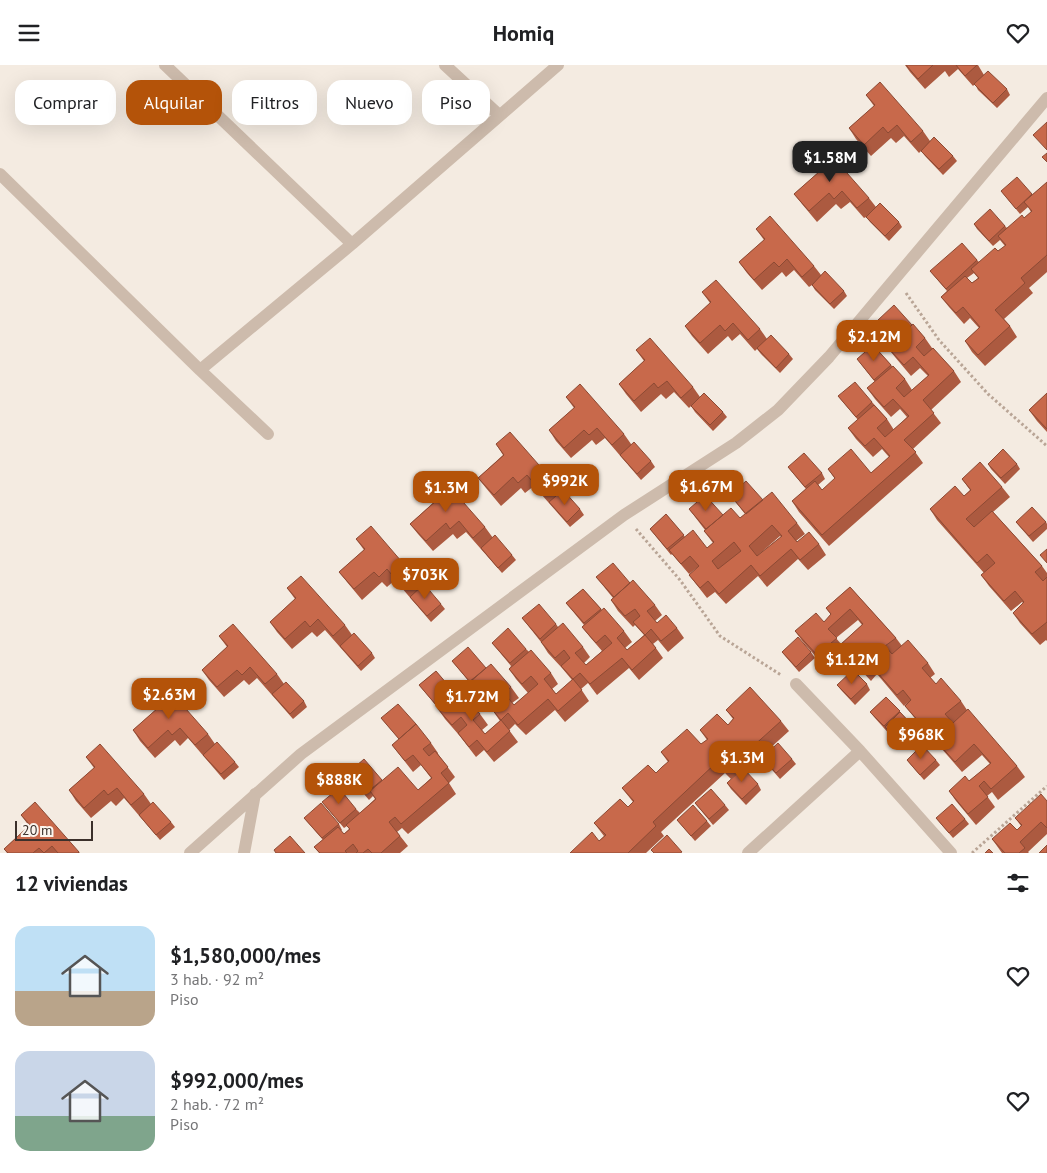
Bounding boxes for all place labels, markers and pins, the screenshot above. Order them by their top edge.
pin: $1.58M [789,141,871,183]
pin: $2.12M [833,319,915,362]
pin: $992K [530,463,600,506]
pin: $1.67M [665,469,747,512]
pin: $1.3M [411,471,481,513]
pin: $703K [390,557,460,600]
pin: $1.12M [811,643,893,685]
pin: $2.63M [128,677,210,720]
pin: $1.72M [431,679,513,722]
pin: $968K [886,717,956,760]
pin: $1.3M [707,741,777,783]
pin: $888K [304,763,374,805]

